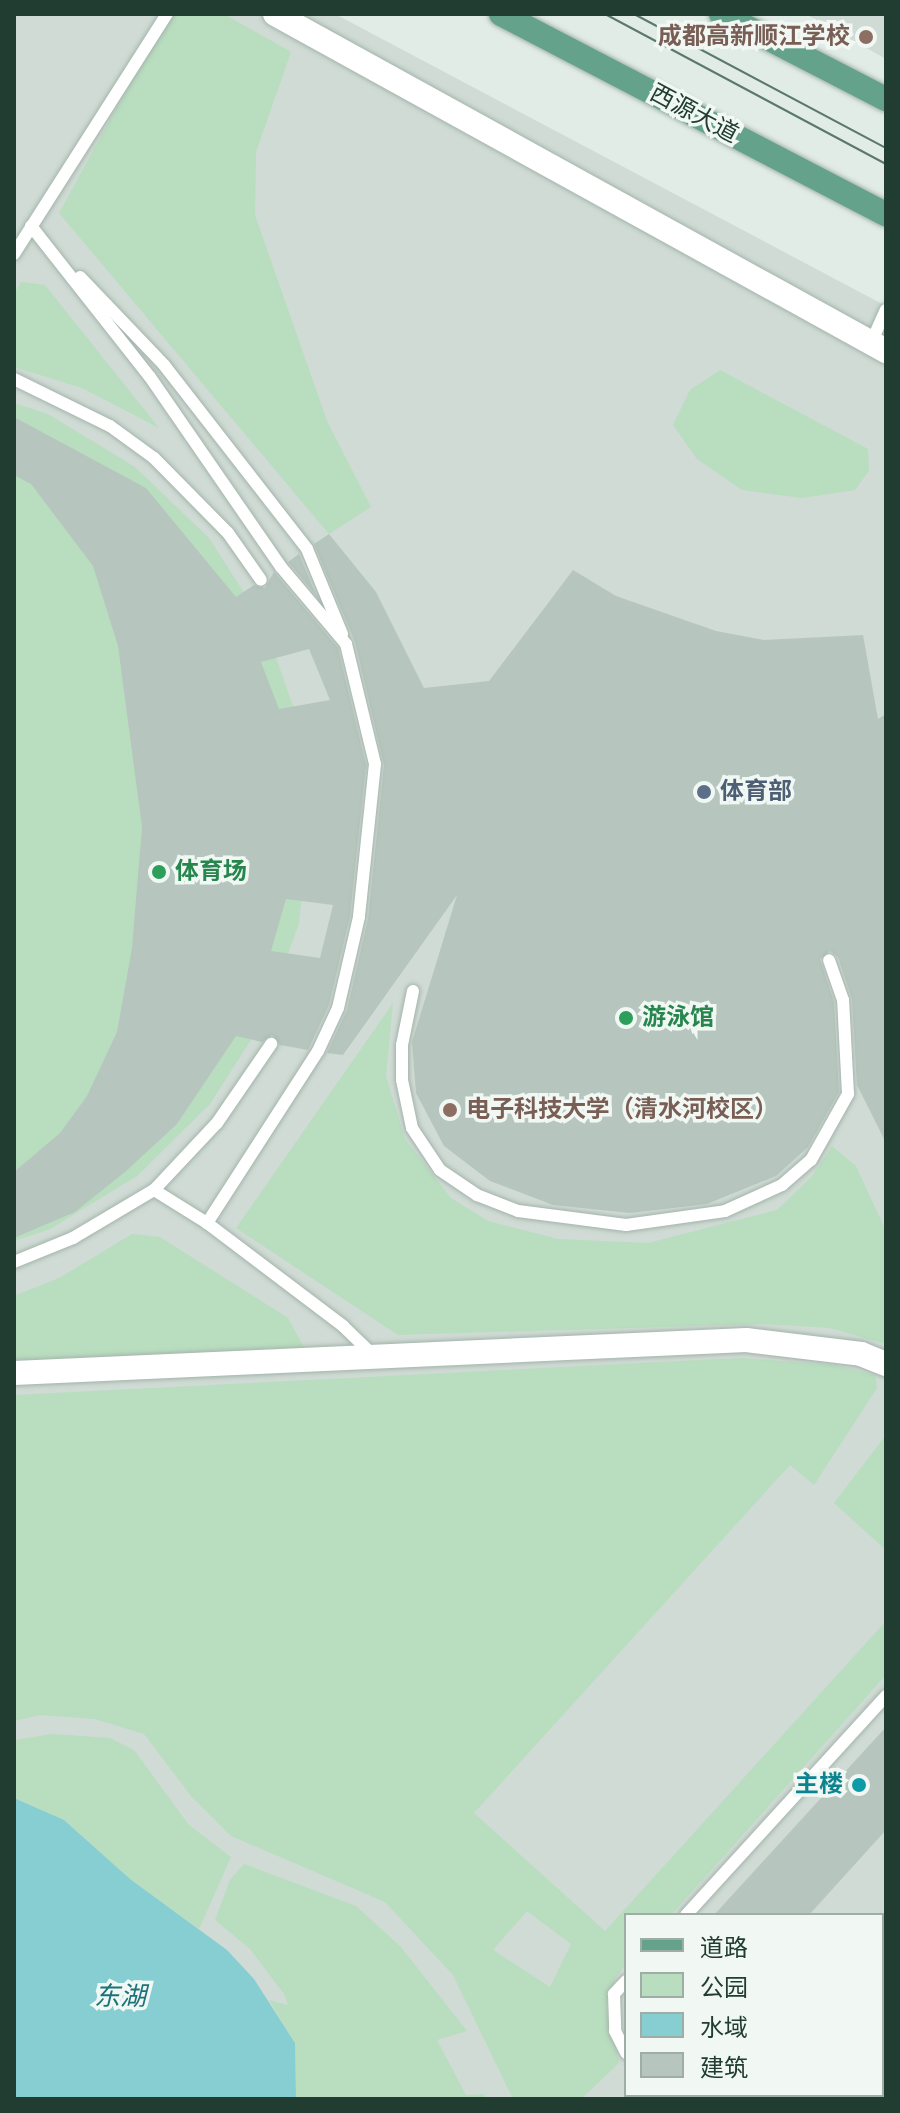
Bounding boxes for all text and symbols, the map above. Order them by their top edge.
place label: 成都高新顺江学校 [658,23,850,51]
marker: 成都高新顺江学校 [857,28,875,46]
street label: 西源大道 [645,79,743,149]
place label: 体育部 [720,778,792,806]
marker: 体育部 [695,783,713,801]
place label: 体育场 [175,858,247,886]
marker: 体育场 [150,863,168,881]
place label: 游泳馆 [642,1004,714,1032]
marker: 游泳馆 [617,1009,635,1027]
place label: 电子科技大学（清水河校区） [466,1096,778,1124]
marker: 电子科技大学（清水河校区） [441,1101,459,1119]
place label: 主楼 [795,1771,843,1799]
marker: 主楼 [850,1776,868,1794]
legend [624,1913,884,2097]
text: 道路 [700,1934,748,1962]
text: 公园 [700,1974,748,2002]
water label: 东湖 [94,1981,146,2013]
text: 水域 [700,2014,748,2042]
text: 建筑 [700,2054,748,2082]

